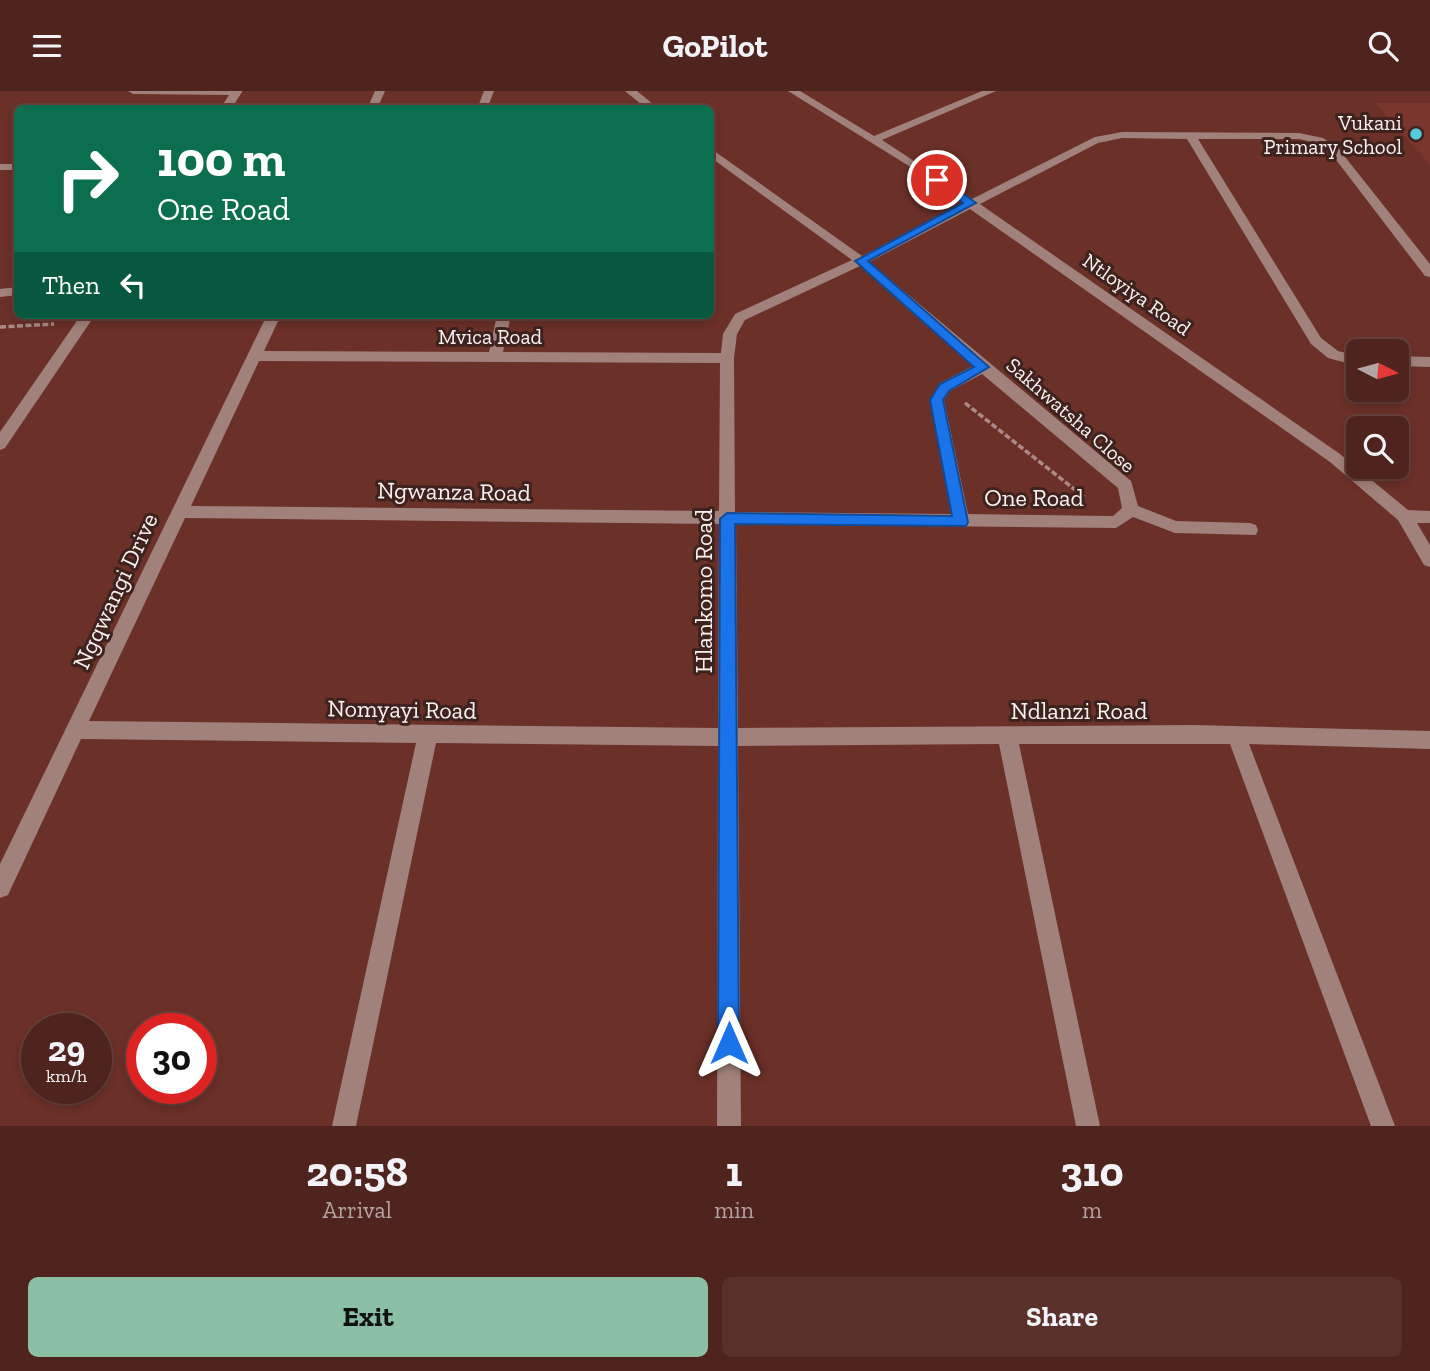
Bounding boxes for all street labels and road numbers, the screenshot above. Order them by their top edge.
street label: Ntloyiya Road [1078,248,1196,341]
street label: Mvica Road [438,324,543,349]
street label: Sakhwatsha Close [1001,352,1141,478]
street label: Ngwanza Road [377,475,531,507]
street label: One Road [984,483,1084,512]
street label: Ngqwangi Drive [66,508,164,674]
street label: Hlankomo Road [689,509,718,673]
street label: Nomyayi Road [327,693,477,725]
street label: Ndlanzi Road [1010,696,1148,725]

